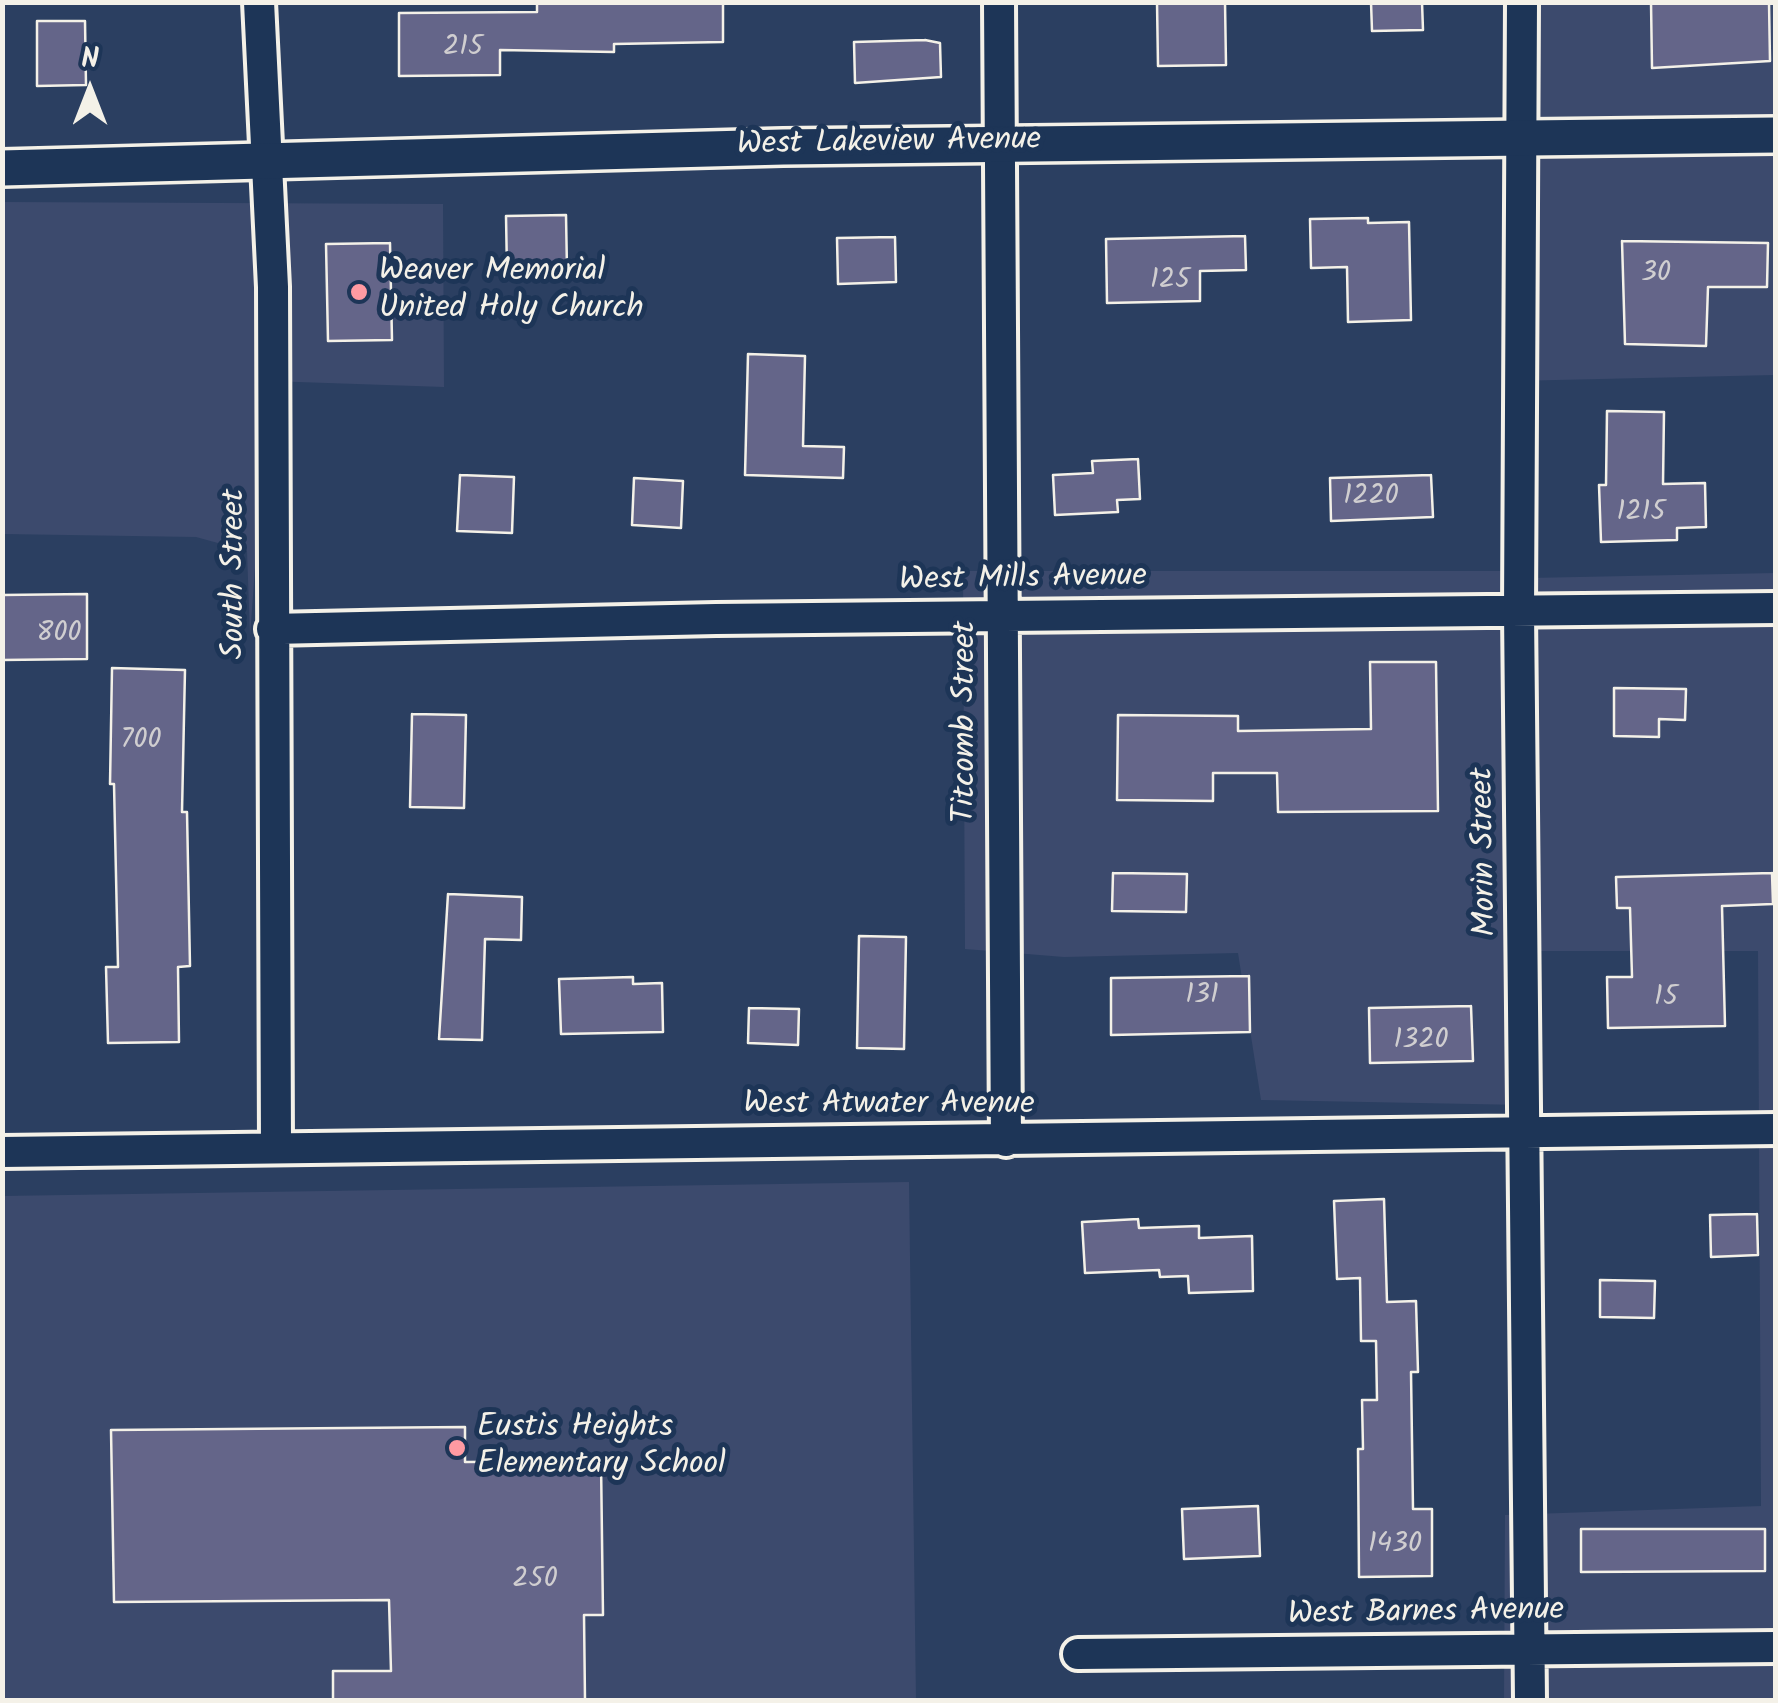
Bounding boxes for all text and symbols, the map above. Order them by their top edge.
house number: 215 [443,32,483,66]
text: N [81,37,99,82]
north arrow [40,40,140,140]
street label: West Lakeview Avenue [737,123,1041,167]
place label: Weaver Memorial United Holy Church [379,255,644,330]
house number: 30 [1641,258,1671,292]
house number: 125 [1150,265,1190,299]
marker: Weaver Memorial United Holy Church [348,281,370,303]
house number: 1220 [1343,481,1399,515]
street label: South Street [218,489,256,659]
house number: 1215 [1617,497,1665,531]
street label: West Mills Avenue [899,560,1147,602]
house number: 800 [37,618,81,652]
street label: Titcomb Street [949,621,987,823]
house number: 700 [121,725,161,759]
street label: Morin Street [1466,767,1508,937]
house number: 131 [1185,980,1219,1014]
house number: 15 [1654,982,1678,1016]
house number: 1320 [1393,1025,1449,1059]
street label: West Atwater Avenue [743,1088,1035,1126]
place label: Eustis Heights Elementary School [477,1411,726,1486]
marker: Eustis Heights Elementary School [446,1437,468,1459]
house number: 1430 [1368,1529,1422,1563]
house number: 250 [512,1564,558,1598]
street label: West Barnes Avenue [1287,1593,1565,1637]

